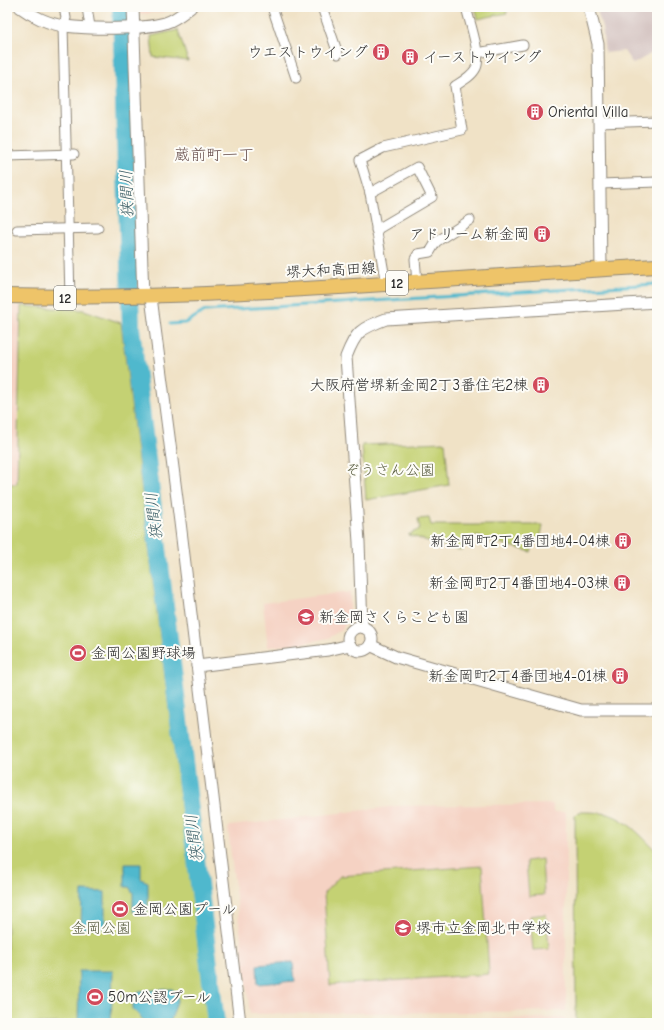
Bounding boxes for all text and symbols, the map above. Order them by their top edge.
building icon: ウエストウイング [371,42,391,62]
place label: ウエストウイング [247,43,368,61]
building icon: イーストウイング [400,47,420,67]
place label: イーストウイング [423,48,542,66]
building icon: Oriental Villa [525,102,545,122]
place label: Oriental Villa [548,103,628,121]
district label: 蔵前町一丁 [174,146,254,164]
water label: 狭間川 [117,170,137,218]
building icon: アドリーム新金岡 [532,224,552,244]
place label: アドリーム新金岡 [410,225,529,243]
street label: 堺大和高田線 [286,259,376,281]
road number: 12 [386,271,408,295]
road number: 12 [54,286,76,310]
building icon: 大阪府営堺新金岡2丁3番住宅2棟 [531,375,551,395]
place label: 大阪府営堺新金岡2丁3番住宅2棟 [310,376,528,394]
park label: ぞうさん公園 [345,461,435,479]
water label: 狭間川 [142,491,166,541]
building icon: 新金岡町2丁4番団地4-04棟 [613,531,633,551]
place label: 新金岡町2丁4番団地4-04棟 [430,532,610,550]
building icon: 新金岡町2丁4番団地4-03棟 [612,573,632,593]
place label: 新金岡町2丁4番団地4-03棟 [429,574,609,592]
school or university icon: 新金岡さくらこども園 [296,607,316,627]
place label: 新金岡さくらこども園 [319,608,469,626]
sports icon: 金岡公園野球場 [68,643,88,663]
place label: 金岡公園野球場 [91,644,196,662]
building icon: 新金岡町2丁4番団地4-01棟 [610,666,630,686]
place label: 新金岡町2丁4番団地4-01棟 [429,667,607,685]
water label: 狭間川 [182,813,206,863]
sports icon: 金岡公園プール [110,899,130,919]
place label: 金岡公園プール [133,900,236,918]
school or university icon: 堺市立金岡北中学校 [393,918,413,938]
park label: 金岡公園 [71,919,131,937]
place label: 堺市立金岡北中学校 [416,919,551,937]
sports icon: 50m公認プール [85,987,105,1007]
place label: 50m公認プール [108,988,211,1006]

